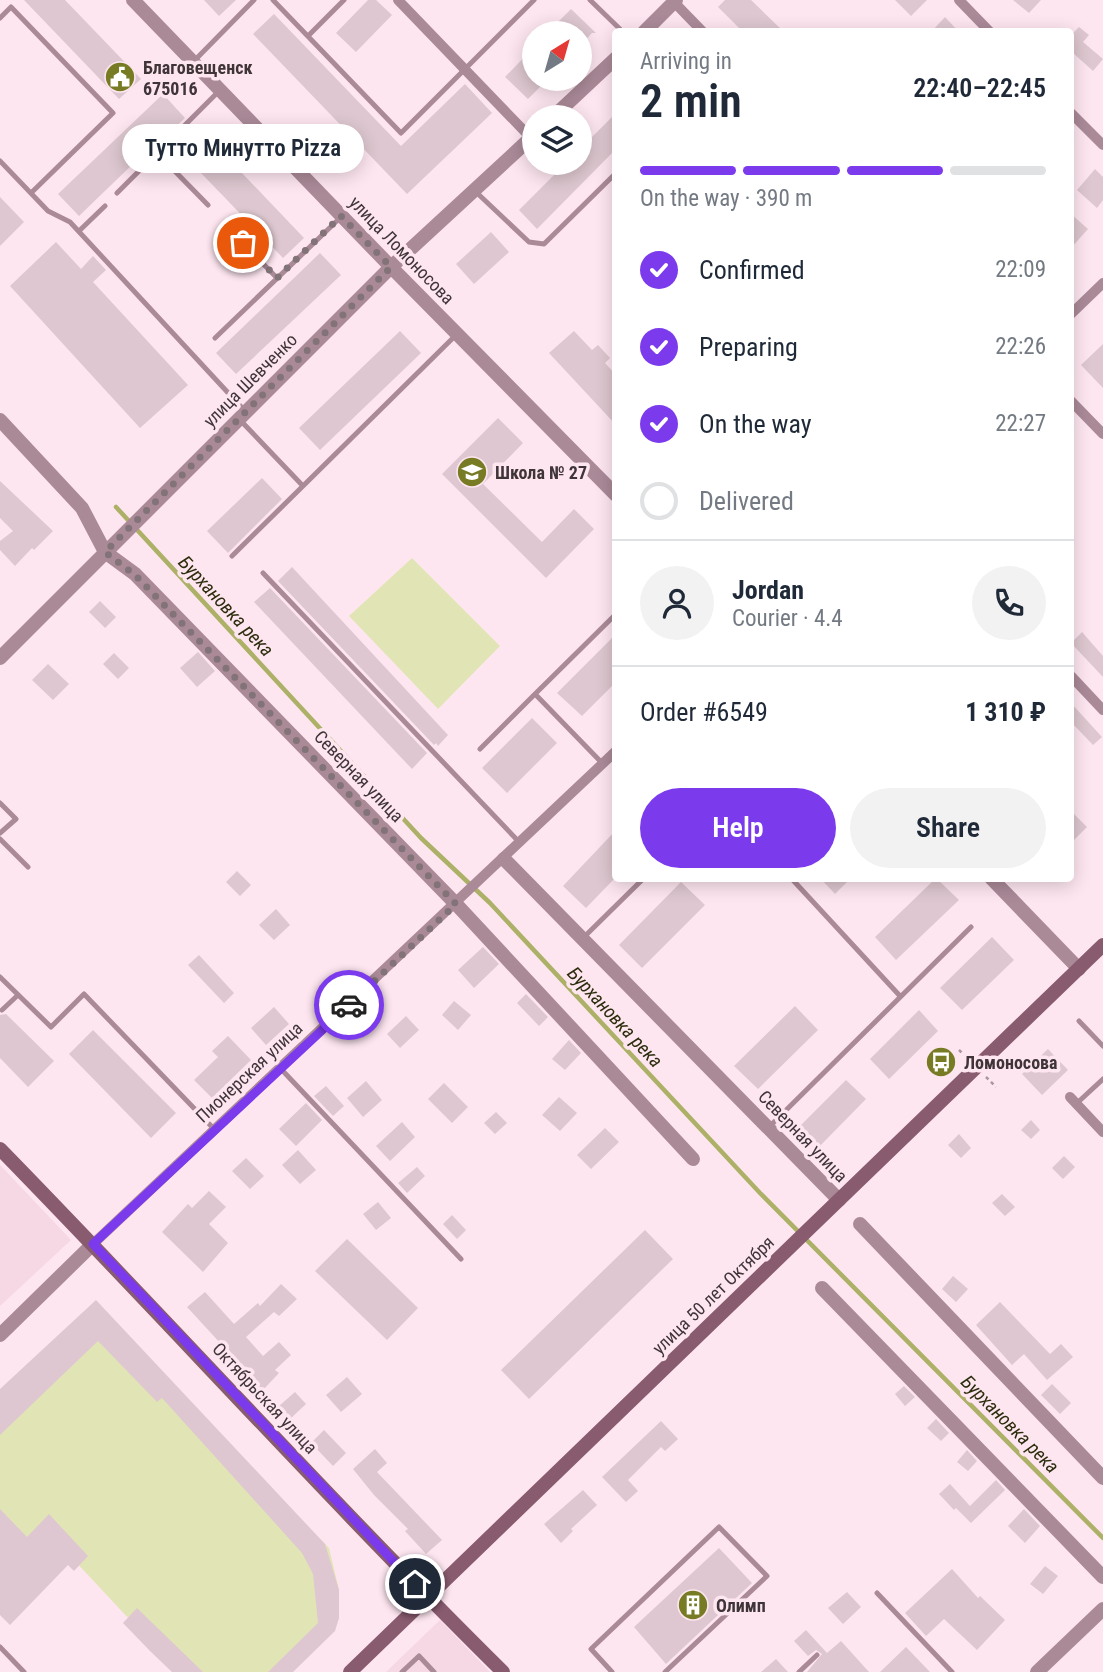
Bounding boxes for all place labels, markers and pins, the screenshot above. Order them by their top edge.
place label: Благовещенск 675016 [143,57,252,99]
public building icon: Благовещенск 675016 [103,60,137,94]
callout: Тутто Минутто Pizza [122,124,364,173]
pin [213,213,273,273]
school or university icon: Школа № 27 [455,455,489,489]
place label: Школа № 27 [495,462,587,483]
bus stop icon: Ломоносова [924,1045,958,1079]
place label: Ломоносова [964,1052,1058,1073]
pin [385,1554,445,1614]
building icon: Олимп [676,1588,710,1622]
place label: Олимп [716,1595,766,1616]

